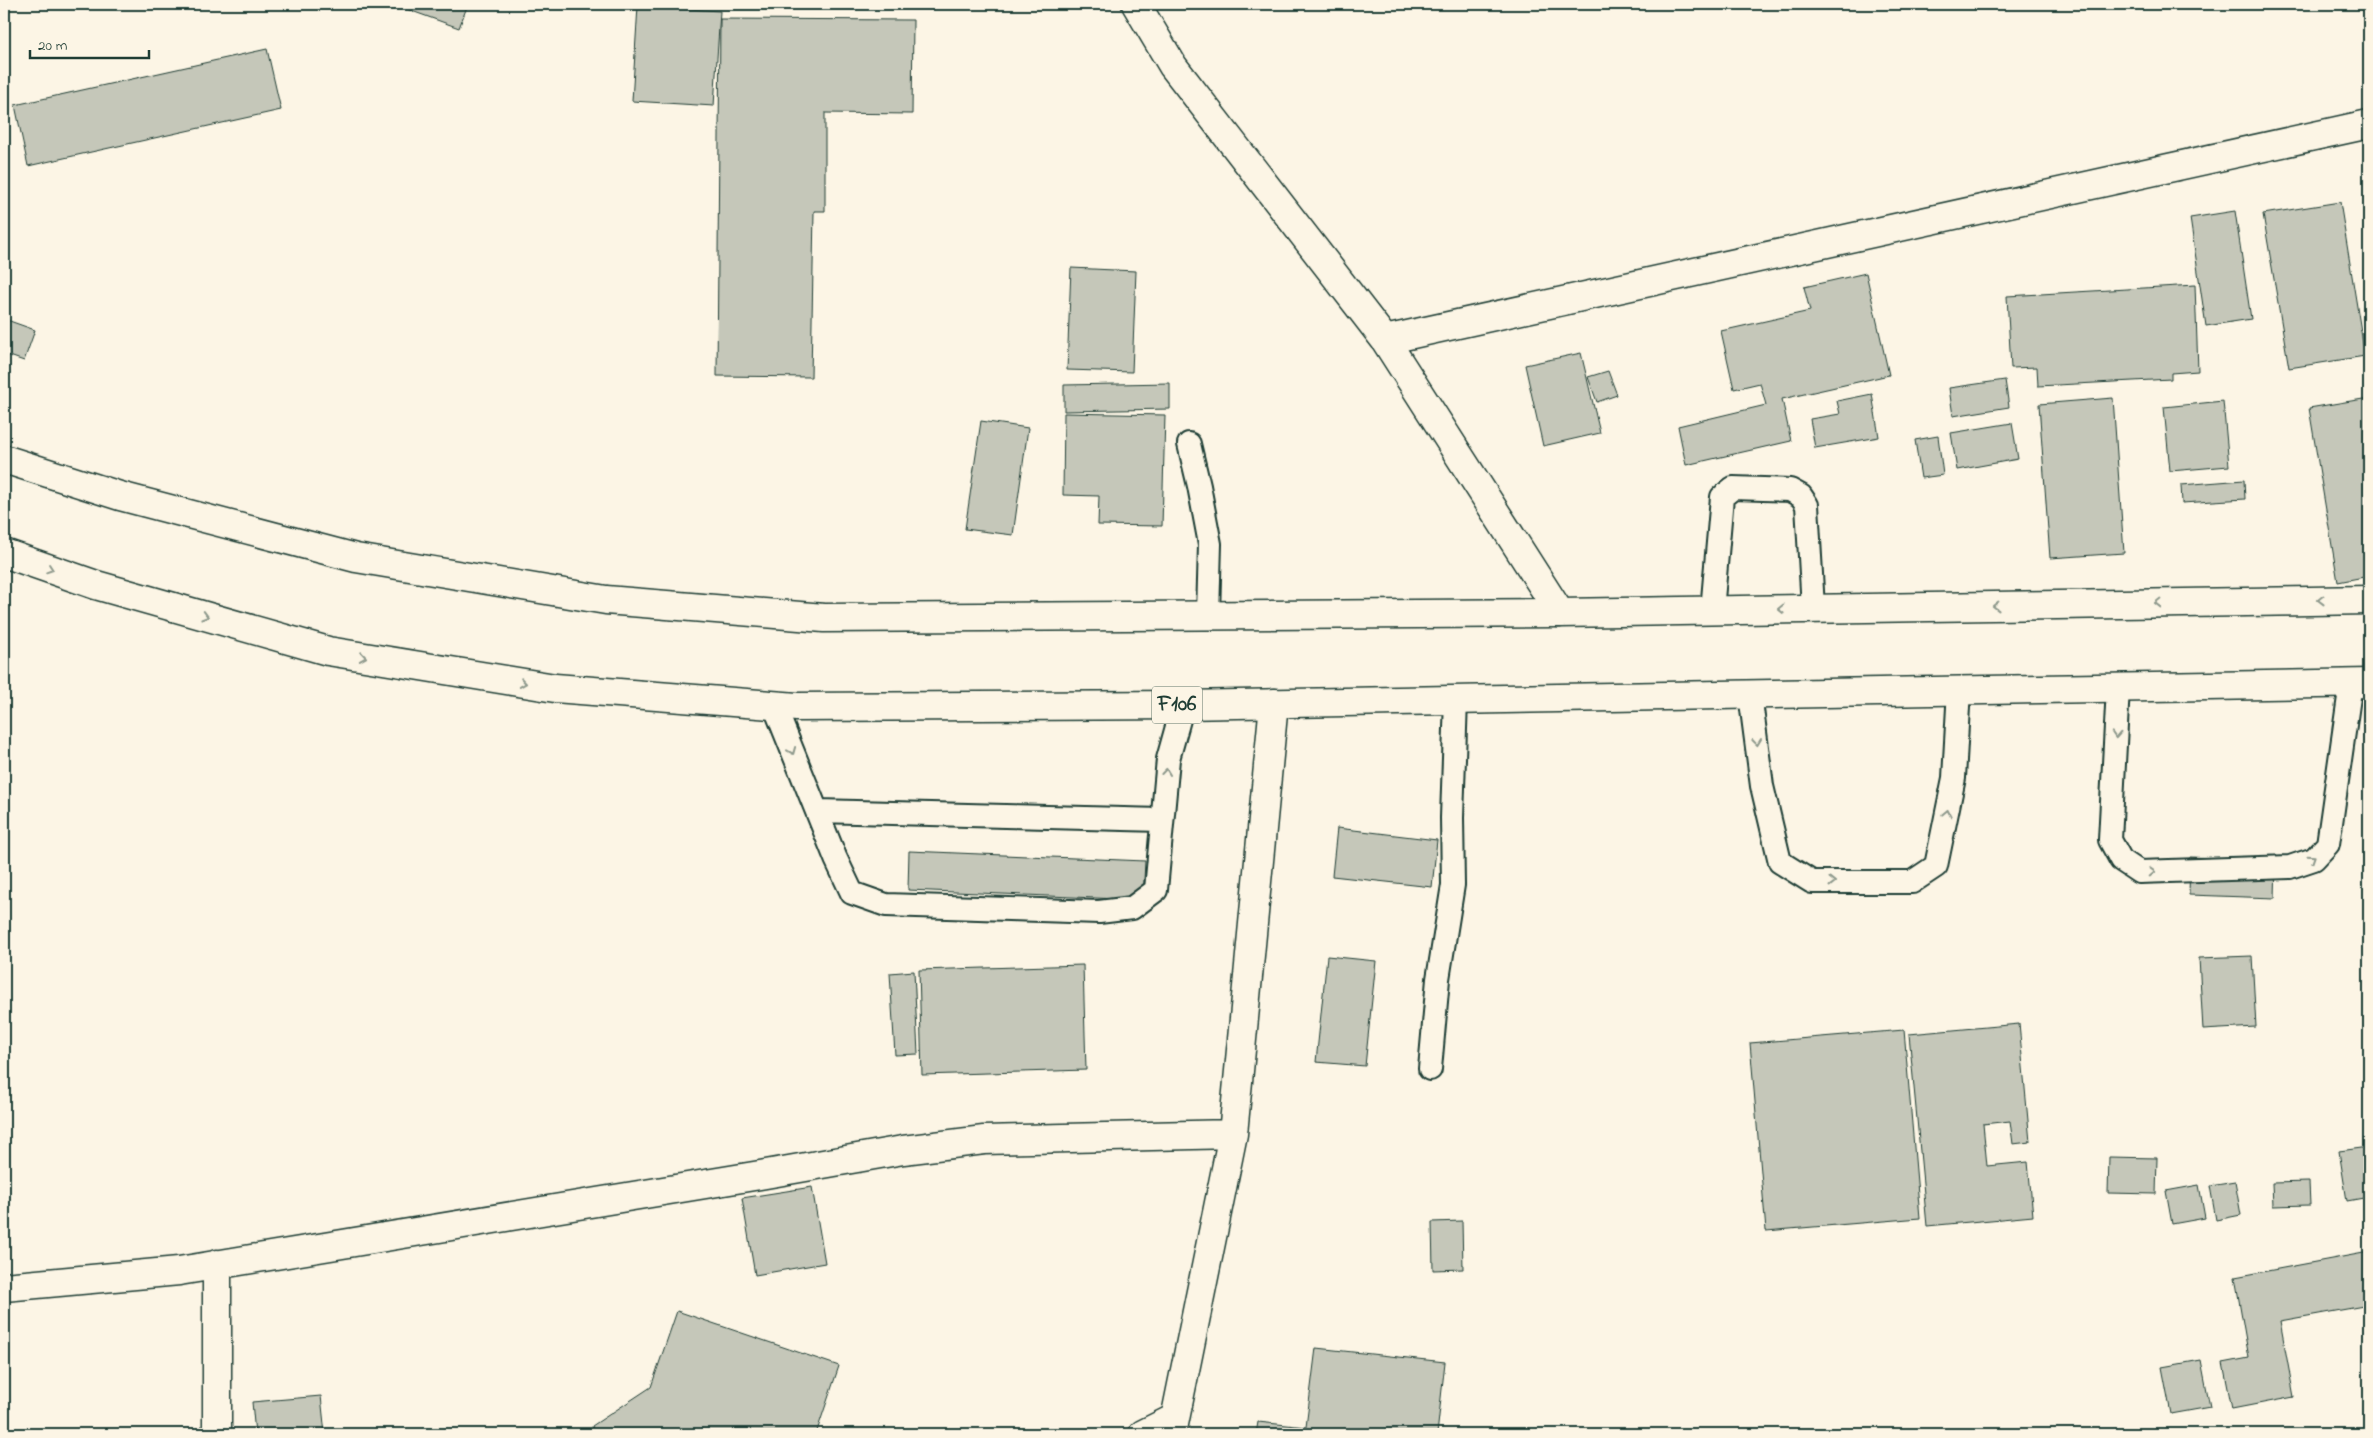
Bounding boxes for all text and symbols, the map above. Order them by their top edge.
scale bar [30,28,149,60]
text: 20 m [38,35,68,57]
one-way arrow [45,563,54,573]
one-way arrow [2316,595,2324,606]
one-way arrow [2154,598,2162,608]
one-way arrow [1991,600,1999,611]
one-way arrow [1776,604,1784,614]
one-way arrow [201,611,209,621]
one-way arrow [358,651,367,661]
one-way arrow [519,677,527,688]
road number: F106 [1152,686,1202,724]
one-way arrow [2110,732,2121,740]
one-way arrow [1751,738,1762,746]
one-way arrow [786,746,796,754]
one-way arrow [1160,768,1171,776]
one-way arrow [1941,808,1951,817]
one-way arrow [2307,854,2316,864]
one-way arrow [2149,867,2157,877]
one-way arrow [1828,877,1836,887]

